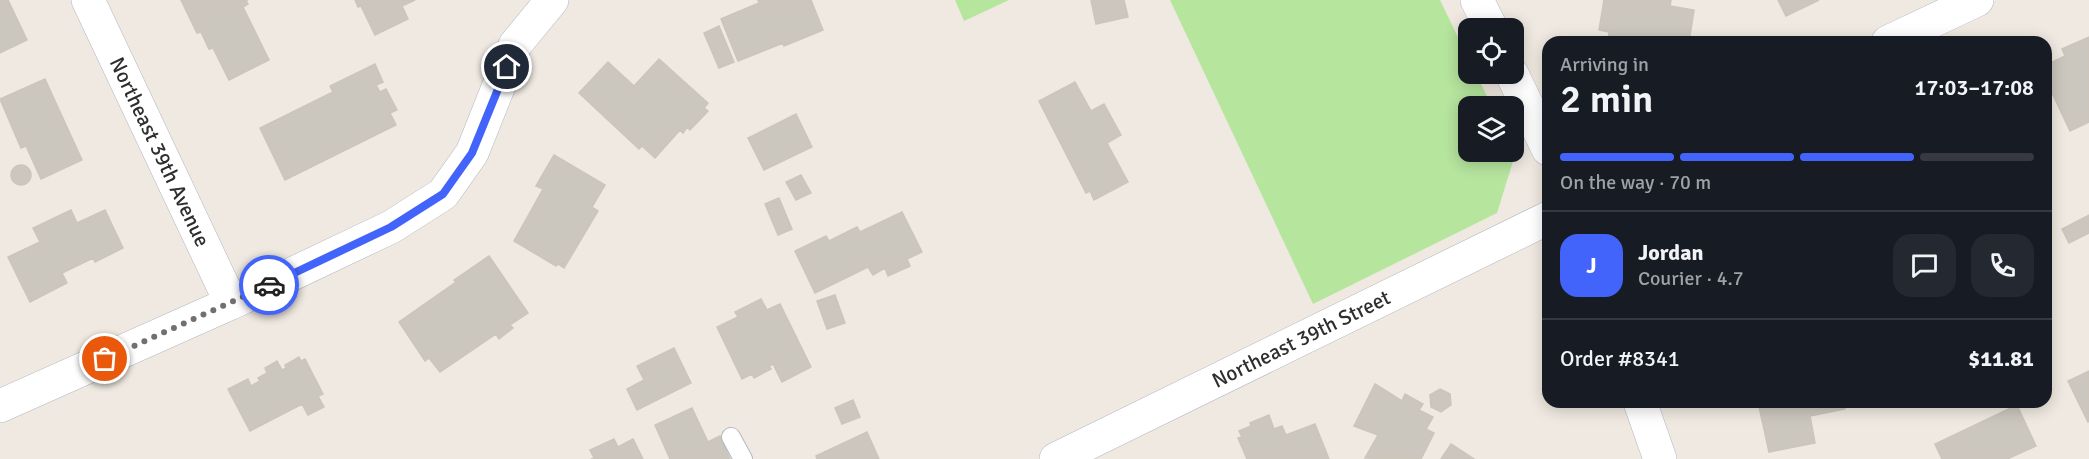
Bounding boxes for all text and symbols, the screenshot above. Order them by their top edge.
map controls [1458,18,1524,162]
button: locate [1458,18,1524,84]
pin [481,41,532,92]
icon: home [490,50,523,83]
text: Arriving in [1560,52,1649,77]
street label: Northeast 39th Avenue [104,53,215,251]
text: 17:03–17:08 [1915,74,2034,101]
text: 2 min [1560,75,1653,123]
button: layers [1458,96,1524,162]
text: On the way · 70 m [1560,170,1711,195]
button: chat [1893,234,1956,297]
button: phone [1971,234,2034,297]
text: Jordan [1638,239,1704,266]
text: J [1586,252,1597,279]
courier [239,255,299,315]
text: Courier · 4.7 [1638,266,1744,291]
icon: car [253,269,286,302]
street label: Northeast 39th Street [1208,284,1395,394]
pin [79,333,130,384]
icon: bag [88,342,121,375]
text: Order #8341 [1560,345,1680,372]
text: $11.81 [1968,345,2034,372]

